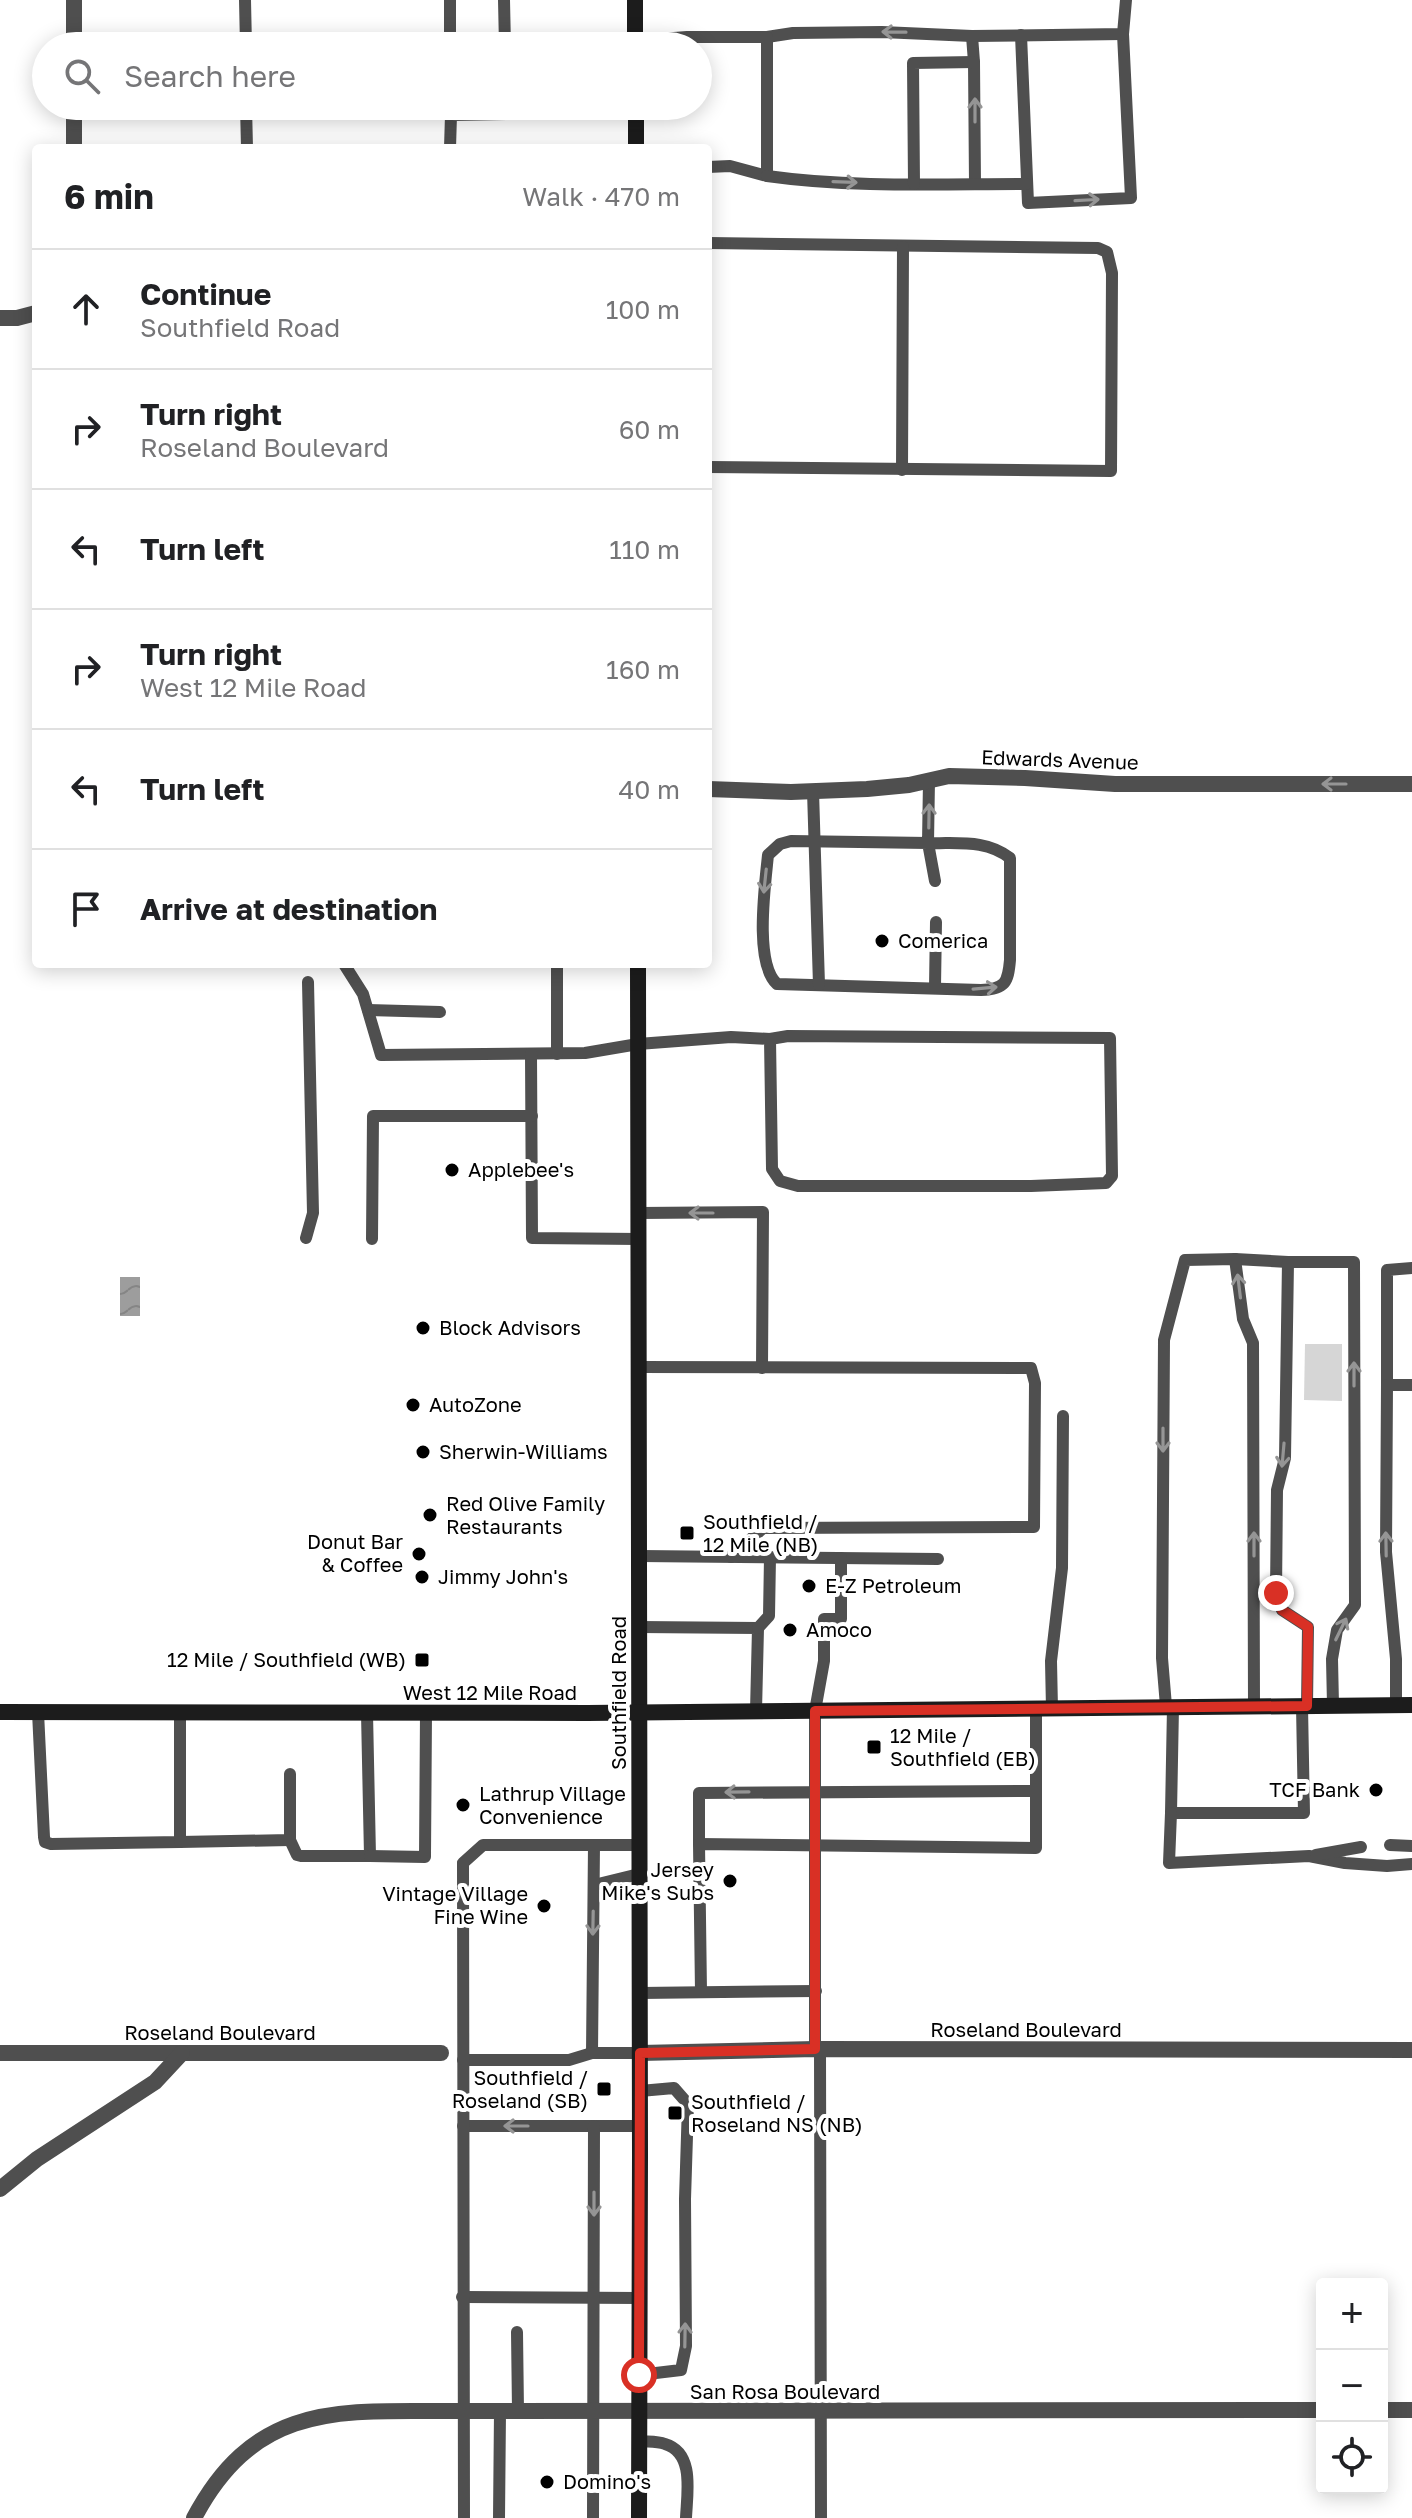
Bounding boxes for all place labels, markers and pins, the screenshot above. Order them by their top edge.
place label: Comerica [898,928,988,952]
marker: Comerica [873,932,891,950]
place label: Applebee's [468,1157,574,1181]
marker: Applebee's [443,1161,461,1179]
place label: Block Advisors [439,1315,581,1339]
marker: Block Advisors [414,1319,432,1337]
place label: AutoZone [429,1392,522,1416]
marker: AutoZone [404,1396,422,1414]
place label: Sherwin-Williams [439,1439,608,1463]
marker: Sherwin-Williams [414,1443,432,1461]
place label: Red Olive Family Restaurants [446,1491,605,1538]
marker: Red Olive Family Restaurants [421,1506,439,1524]
place label: Southfield / 12 Mile (NB) [703,1509,818,1556]
marker: Southfield / 12 Mile (NB) [678,1524,696,1542]
place label: Donut Bar & Coffee [307,1529,403,1576]
marker: Donut Bar & Coffee [410,1545,428,1563]
place label: Jimmy John's [438,1564,568,1588]
marker: Jimmy John's [413,1568,431,1586]
place label: E-Z Petroleum [825,1573,962,1597]
marker: E-Z Petroleum [800,1577,818,1595]
place label: Amoco [806,1617,872,1641]
marker: Amoco [781,1621,799,1639]
place label: 12 Mile / Southfield (WB) [167,1647,406,1671]
marker: 12 Mile / Southfield (WB) [413,1651,431,1669]
place label: 12 Mile / Southfield (EB) [890,1723,1036,1770]
marker: 12 Mile / Southfield (EB) [865,1738,883,1756]
place label: TCF Bank [1269,1777,1360,1801]
place label: Lathrup Village Convenience [479,1781,626,1828]
marker: TCF Bank [1367,1781,1385,1799]
marker: Lathrup Village Convenience [454,1796,472,1814]
place label: Jersey Mike's Subs [601,1857,714,1904]
marker: Jersey Mike's Subs [721,1872,739,1890]
place label: Vintage Village Fine Wine [382,1881,528,1928]
marker: Vintage Village Fine Wine [535,1897,553,1915]
place label: Southfield / Roseland (SB) [452,2065,588,2112]
marker: Southfield / Roseland (SB) [595,2080,613,2098]
place label: Southfield / Roseland NS (NB) [691,2089,863,2136]
marker: Southfield / Roseland NS (NB) [666,2104,684,2122]
place label: Domino's [563,2469,651,2493]
marker: Domino's [538,2473,556,2491]

